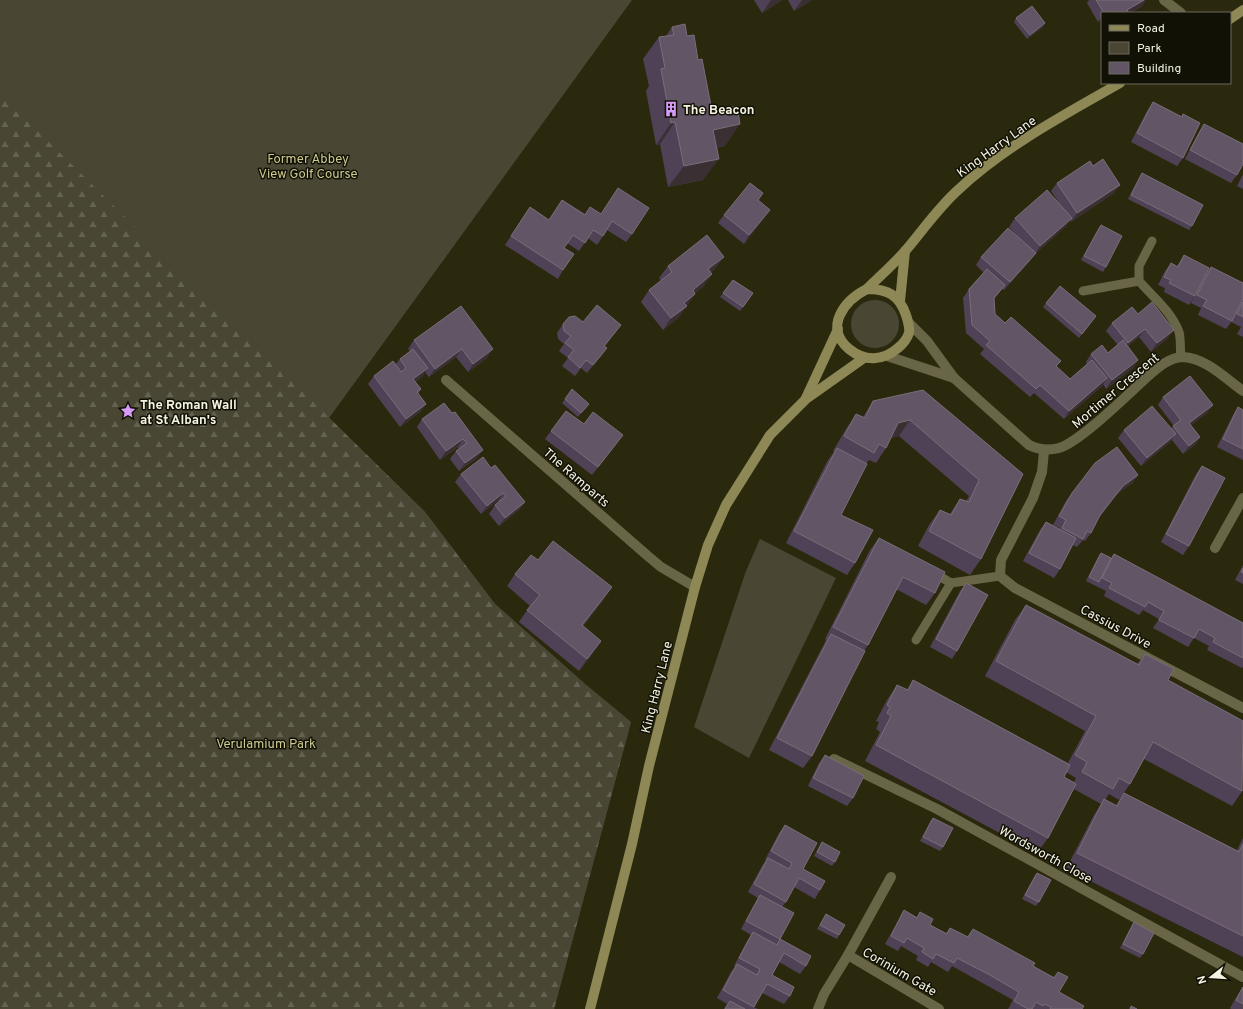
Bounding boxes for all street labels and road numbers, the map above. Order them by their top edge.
street label: King Harry Lane [954,113,1040,182]
street label: Mortimer Crescent [1069,350,1163,433]
street label: The Ramparts [539,445,612,512]
street label: Cassius Drive [1077,602,1153,653]
street label: King Harry Lane [639,640,677,735]
street label: Wordsworth Close [996,823,1095,888]
street label: Corinium Gate [859,945,939,1001]

